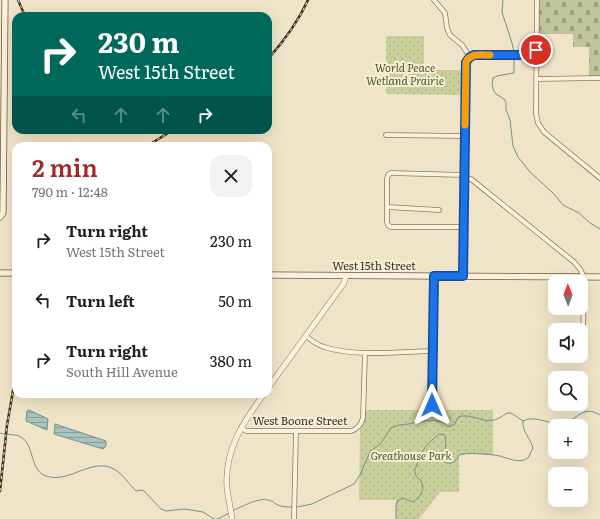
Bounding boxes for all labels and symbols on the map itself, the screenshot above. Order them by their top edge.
pin [519,33,553,67]
park label: World Peace Wetland Prairie [366,59,444,88]
street label: West 15th Street [332,257,416,273]
north arrow [548,275,588,315]
position arrow [411,384,453,426]
street label: West Boone Street [253,412,348,428]
park label: Greathouse Park [370,447,452,463]

